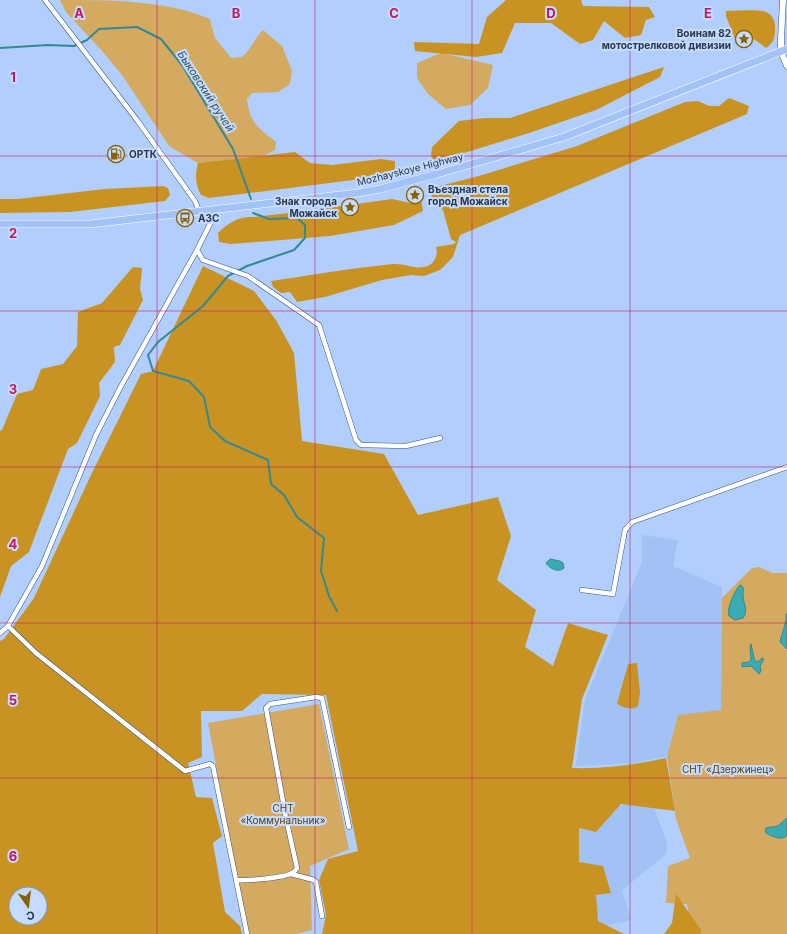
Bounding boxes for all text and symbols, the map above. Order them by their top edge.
text: A [74,5,84,21]
text: B [232,5,241,21]
text: C [389,5,399,21]
text: D [546,5,556,21]
text: E [704,5,712,21]
place label: Воинам 82 мотострелковой дивизии [602,27,731,51]
place icon: Воинам 82 мотострелковой дивизии [734,29,754,49]
water label: Быковский ручей [175,48,238,135]
text: 1 [10,69,16,85]
fuel station icon: ОРТК [106,144,126,164]
place label: ОРТК [129,148,157,160]
street label: Mozhayskoye Highway [356,150,465,188]
place label: Въездная стела город Можайск [428,183,508,207]
place icon: Въездная стела город Можайск [405,185,425,205]
place label: Знак города Можайск [275,195,337,219]
place icon: Знак города Можайск [340,197,360,217]
bus stop icon: АЗС [175,208,195,228]
place label: АЗС [198,212,219,224]
text: 2 [9,225,17,241]
text: 3 [9,381,17,397]
text: 4 [9,536,18,552]
text: 5 [9,692,17,708]
park label: СНТ «Дзержинец» [682,763,774,775]
park label: СНТ «Коммунальник» [240,802,326,826]
text: 6 [9,848,17,864]
north arrow [8,886,48,926]
text: С [25,908,36,923]

